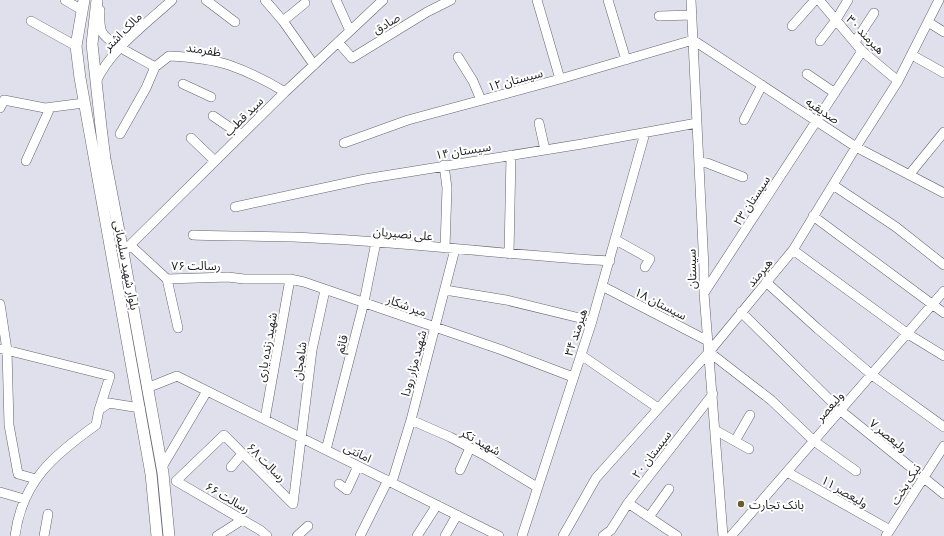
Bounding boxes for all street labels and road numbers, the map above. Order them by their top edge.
street label: مالک اشتر [98,7,146,55]
street label: صادق [369,8,403,38]
street label: هیرمند ۳۰ [843,10,889,58]
street label: ظفرمند [185,37,223,61]
street label: سیستان ۱۲ [485,63,545,95]
street label: سید قطب [219,92,267,140]
street label: صدیقیه [803,92,844,128]
street label: سیستان ۱۴ [434,137,492,163]
street label: سیستان ۲۳ [728,171,774,229]
street label: بلوار شهید سلیمانی [109,219,145,311]
street label: علی نصیریان [373,221,433,245]
street label: سیستان [682,249,700,289]
street label: هیرمند [742,254,776,290]
street label: رسالت ۷۶ [171,256,221,274]
street label: سیستان ۱۸ [632,282,690,324]
street label: میر شکار [384,289,430,321]
street label: هیرمند ۳۴ [559,306,591,358]
street label: شهید زنده یاری [251,311,281,383]
street label: شهید مزار رودا [396,328,430,398]
street label: قائم [330,333,353,356]
street label: شاهجان [287,340,311,382]
street label: ولیعصر [810,387,847,426]
street label: ولیعصر ۷ [866,414,912,456]
street label: شهید تکر [457,422,504,459]
street label: سیستان ۲۰ [627,426,675,482]
street label: رسالت ۶۸ [243,438,291,486]
street label: امانتی [341,438,375,467]
street label: نیک بخت [885,460,925,508]
street label: ولیعصر ۱۱ [818,470,872,512]
street label: رسالت ۶۶ [202,477,254,517]

